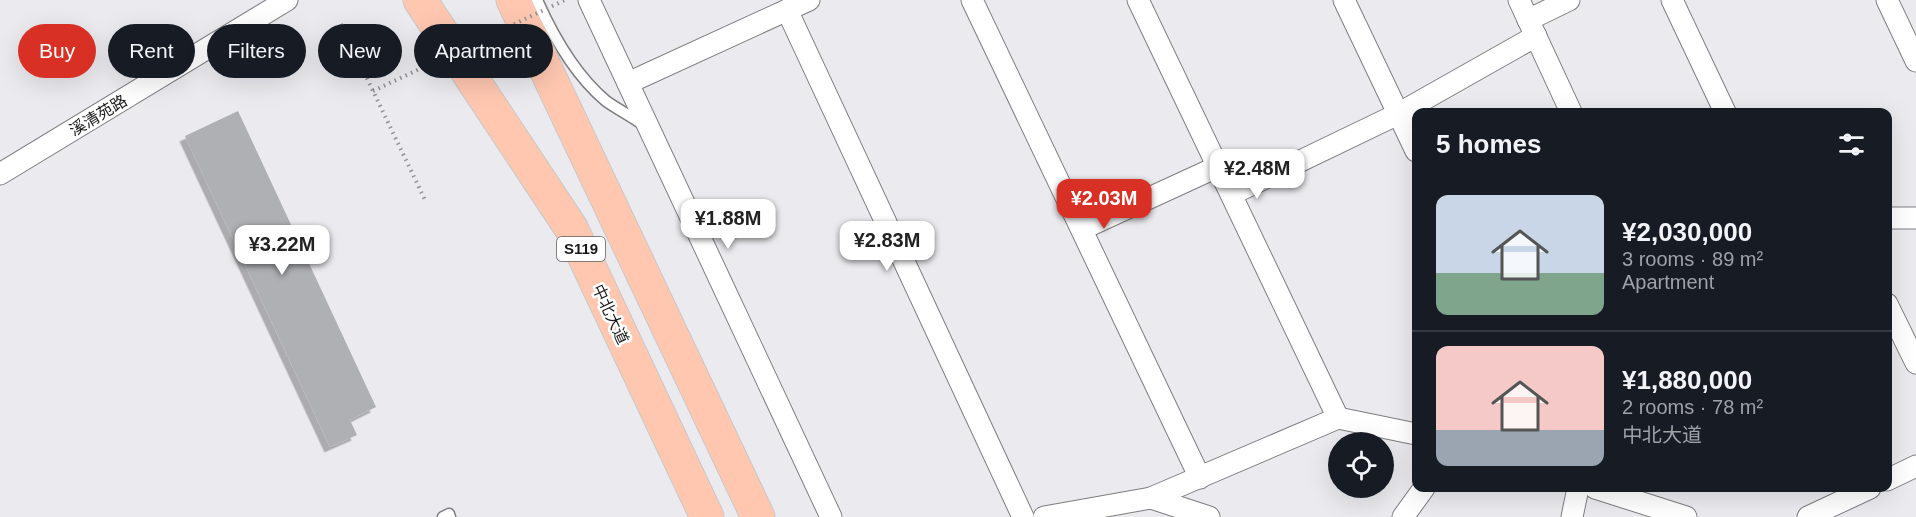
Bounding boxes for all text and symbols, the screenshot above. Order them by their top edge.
chip: Buy [18,24,96,78]
chip: Rent [108,24,195,78]
chip: Filters [207,24,306,78]
chip: New [318,24,402,78]
chip: Apartment [414,24,553,78]
street label: 溪清苑路 [66,92,130,139]
icon: filters [1835,128,1868,161]
text: 5 homes [1436,129,1542,159]
pin: ¥2.48M [1208,149,1306,200]
text: ¥2.48M [1224,157,1290,179]
pin: ¥2.03M [1055,179,1153,230]
text: ¥2.03M [1071,187,1137,209]
pin: ¥1.88M [679,199,777,250]
text: ¥1.88M [695,207,761,229]
text: ¥2,030,000 [1622,217,1752,247]
icon: home [1484,219,1556,291]
pin: ¥2.83M [838,221,936,272]
pin: ¥3.22M [233,225,331,276]
text: ¥2.83M [854,229,920,251]
text: ¥3.22M [249,233,315,255]
road number: S119 [557,237,605,261]
text: 3 rooms · 89 m² [1622,248,1763,270]
text: Apartment [1622,271,1714,293]
street label: 中北大道 [589,282,632,347]
text: ¥1,880,000 [1622,365,1752,395]
icon: home [1484,370,1556,442]
text: 2 rooms · 78 m² [1622,396,1763,418]
text: 中北大道 [1622,424,1702,446]
map controls [1328,432,1394,498]
button: locate [1328,432,1394,498]

